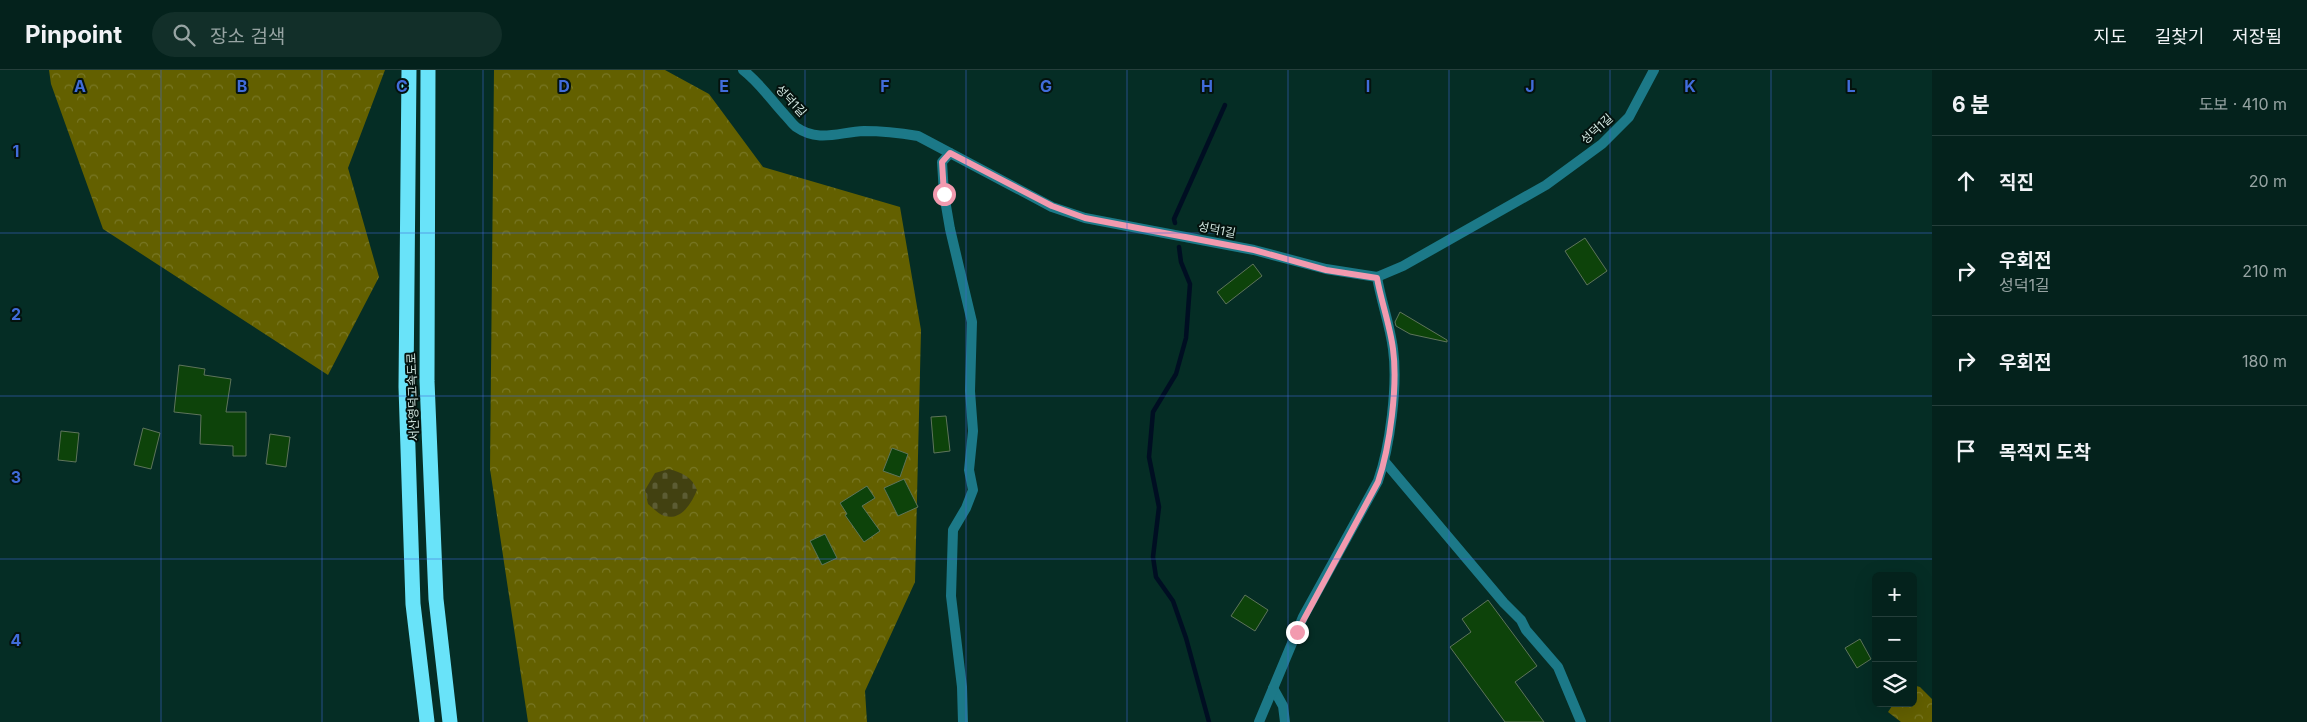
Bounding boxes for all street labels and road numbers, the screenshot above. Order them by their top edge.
street label: 성덕1길 [773,82,810,120]
street label: 성덕1길 [1578,110,1616,147]
street label: 성덕1길 [1197,219,1237,240]
street label: 서산영덕고속도로 [403,353,422,441]

